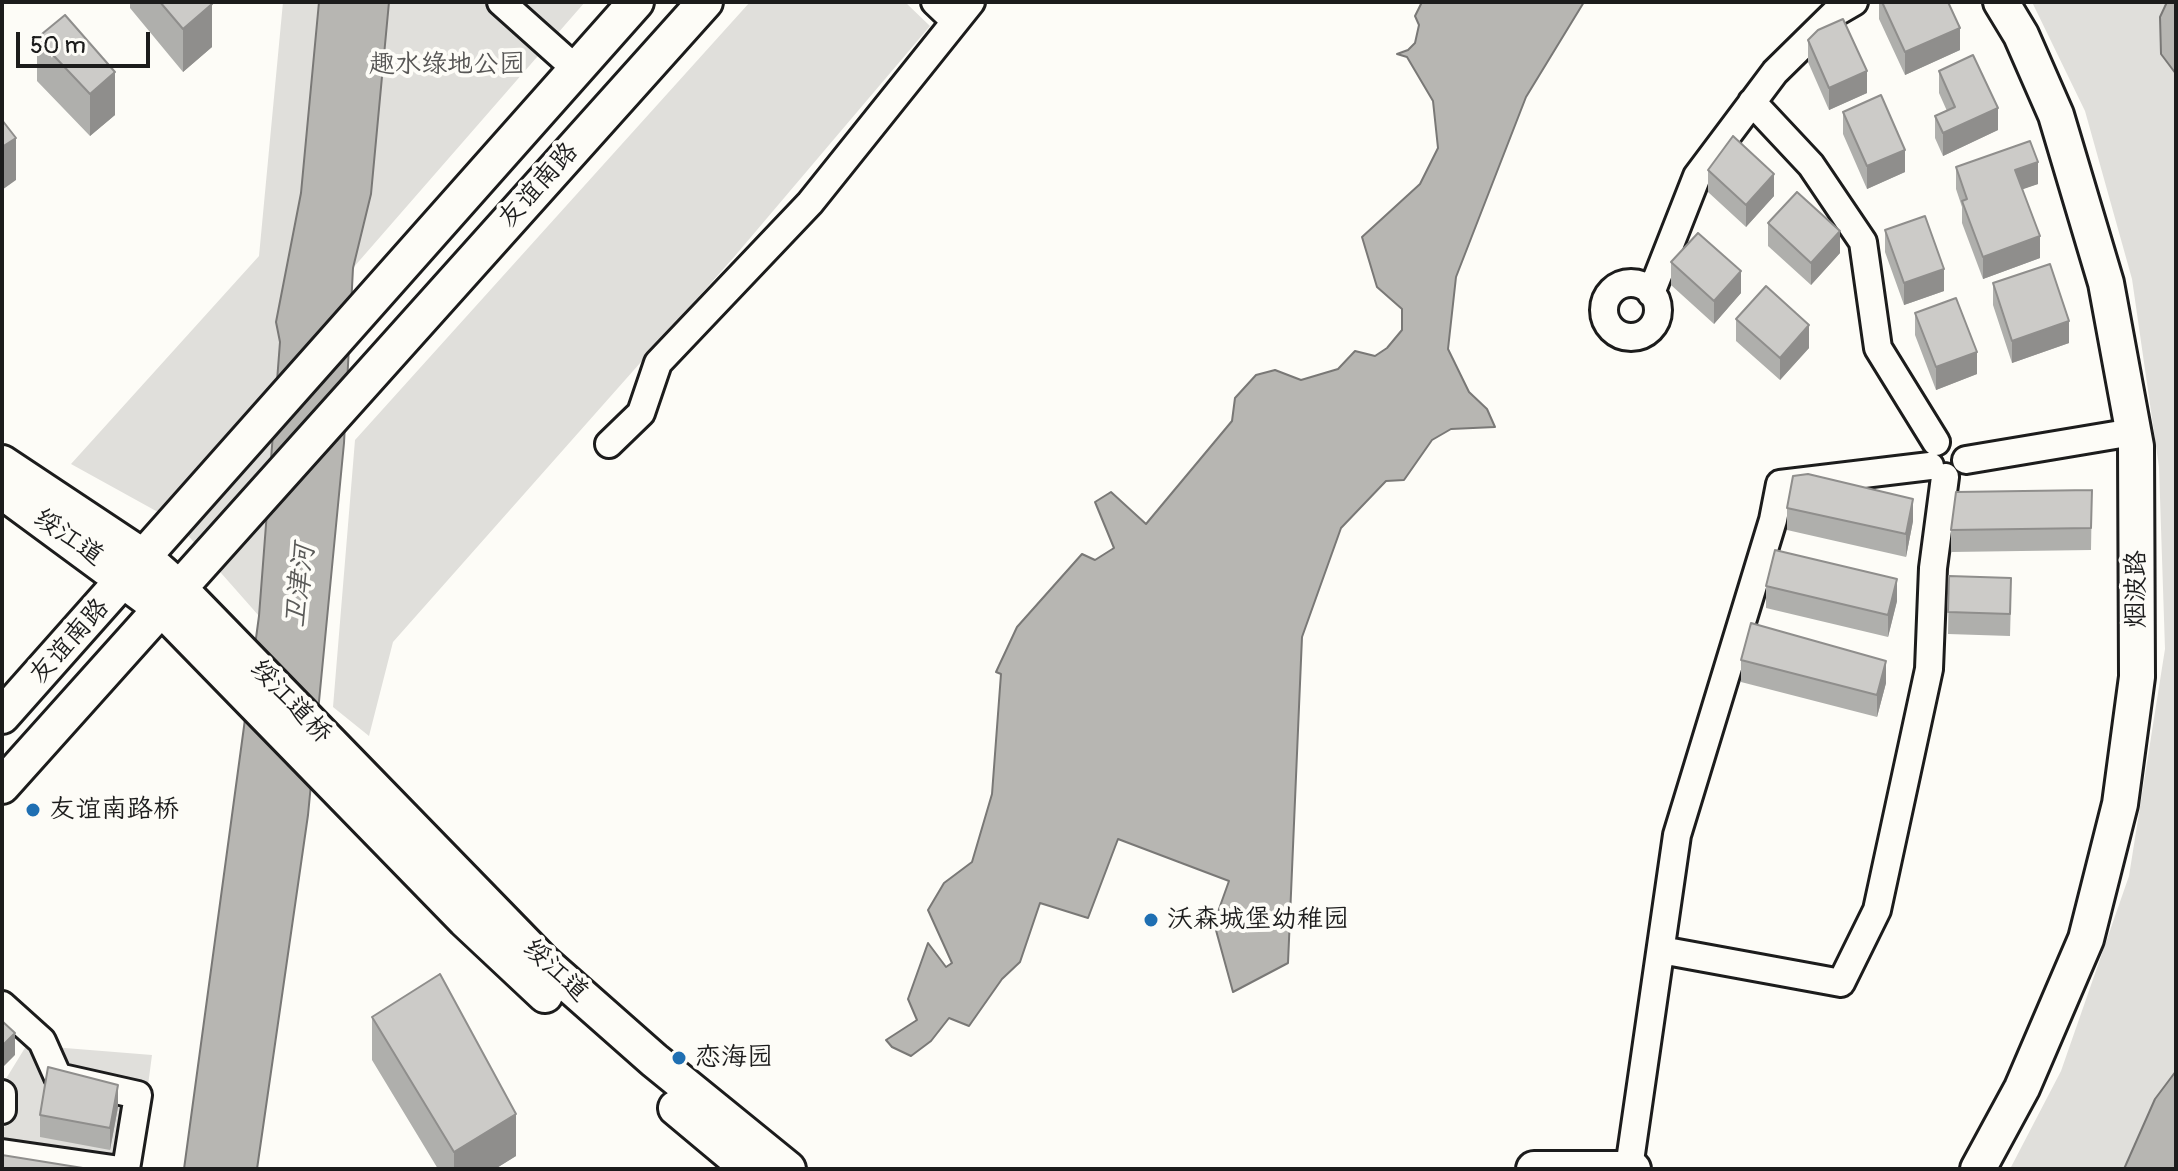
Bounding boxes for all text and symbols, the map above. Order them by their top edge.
scale bar [20,16,154,66]
text: 50 m [30,31,86,60]
park label: 趣水绿地公园 [369,49,525,81]
street label: 友谊南路 [493,137,585,235]
street label: 绥江道 [27,503,109,573]
water label: 卫津河 [279,542,323,630]
street label: 烟波路 [2121,550,2153,628]
street label: 友谊南路 [24,593,116,691]
street label: 绥江道桥 [243,654,337,750]
place label: 友谊南路桥 [49,794,179,826]
marker: 友谊南路桥 [24,801,42,819]
place label: 沃森城堡幼稚园 [1167,904,1349,936]
marker: 沃森城堡幼稚园 [1142,911,1160,929]
street label: 绥江道 [516,933,594,1009]
place label: 恋海园 [695,1042,773,1074]
marker: 恋海园 [670,1049,688,1067]

